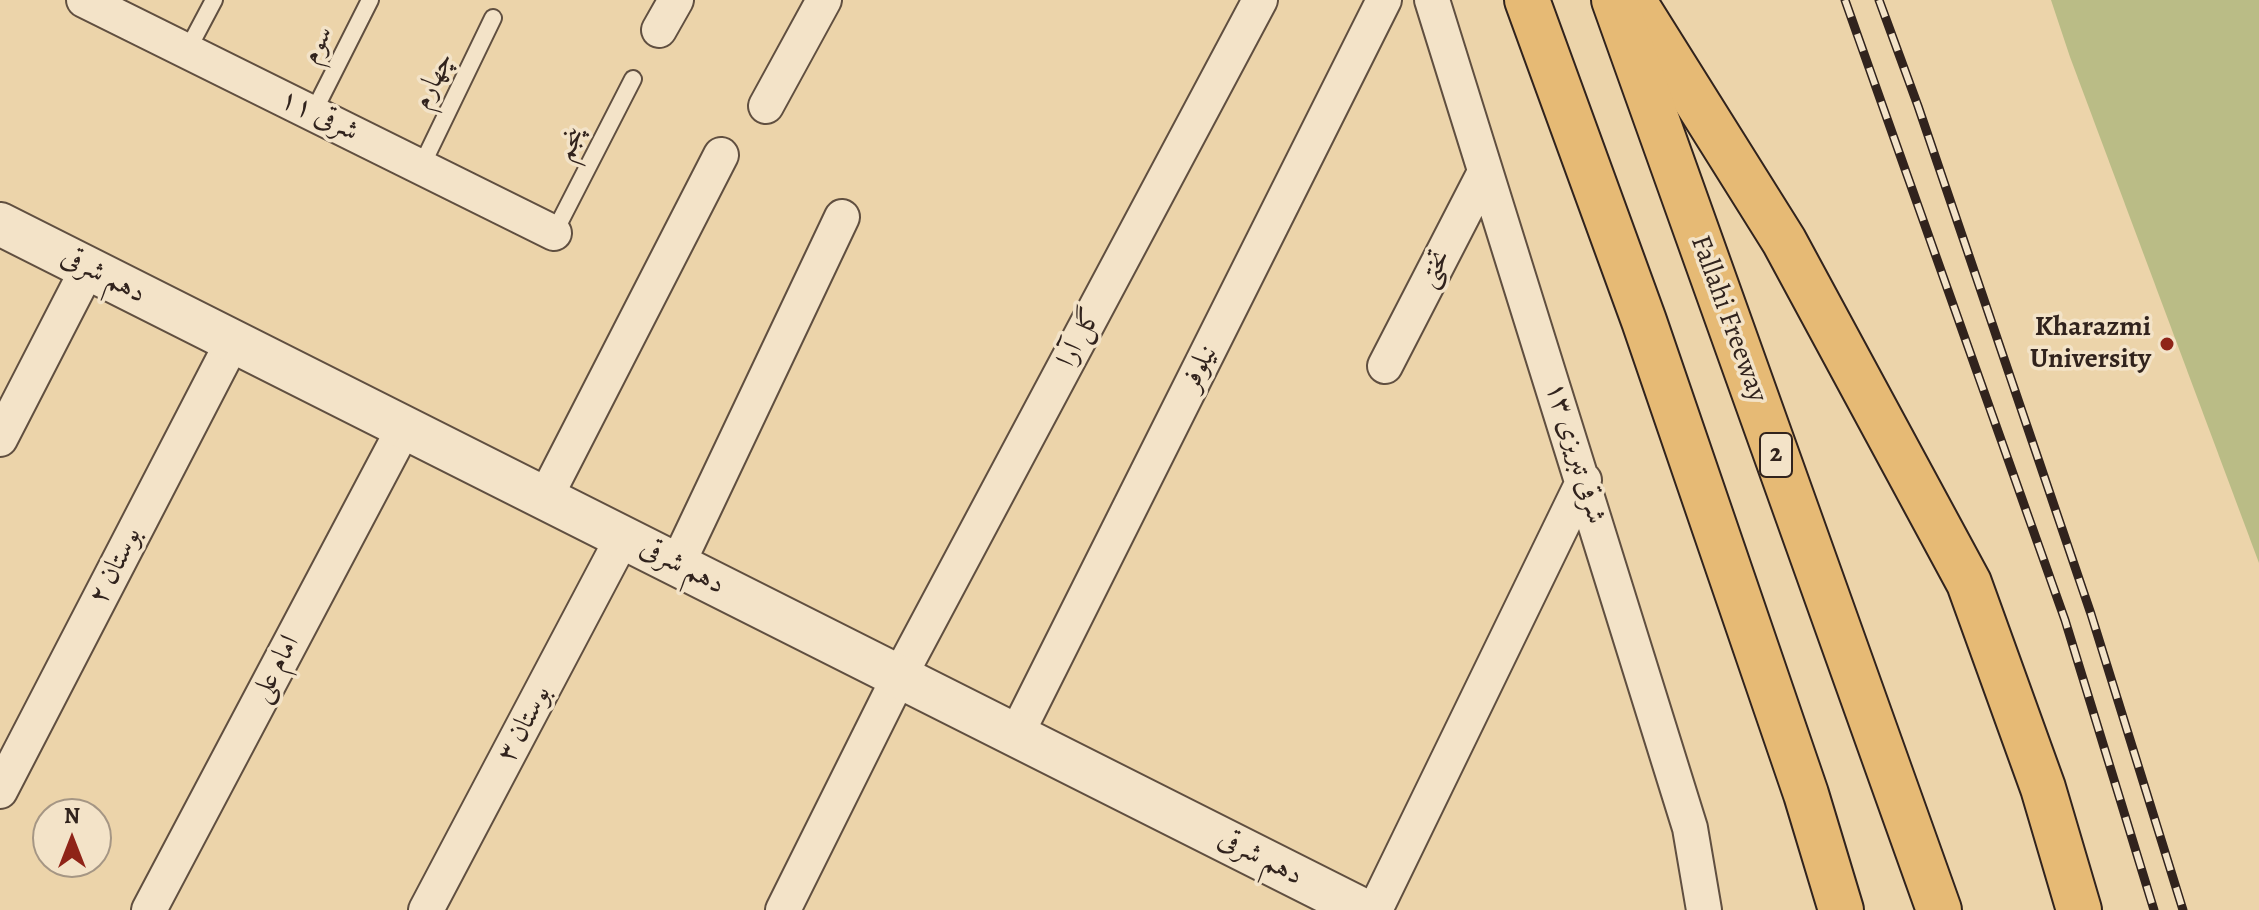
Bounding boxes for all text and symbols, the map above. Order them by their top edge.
street label: سوم [294,20,342,70]
street label: چهارم [406,47,462,115]
street label: ۱۱ شرقی [274,83,364,149]
street label: پنجم [548,121,594,167]
street label: Fallahi Freeway [1682,231,1774,407]
street label: دهم شرقی [55,240,151,312]
street label: تختی [1411,244,1459,294]
street label: گل آرا [1051,303,1109,373]
place label: Kharazmi University [2030,311,2151,377]
marker: Kharazmi University [2158,335,2176,353]
street label: نیلوفر [1175,340,1225,396]
street label: ۱۳ شرقی تبریزی [1537,378,1613,528]
road number: 2 [1760,433,1792,477]
street label: بوستان ۲ [82,522,150,610]
street label: دهم شرقی [634,531,730,603]
street label: امام علی [244,630,308,708]
street label: بوستان ۳ [491,680,559,768]
north arrow [32,798,112,878]
text: N [64,801,80,831]
street label: دهم شرقی [1212,822,1308,894]

